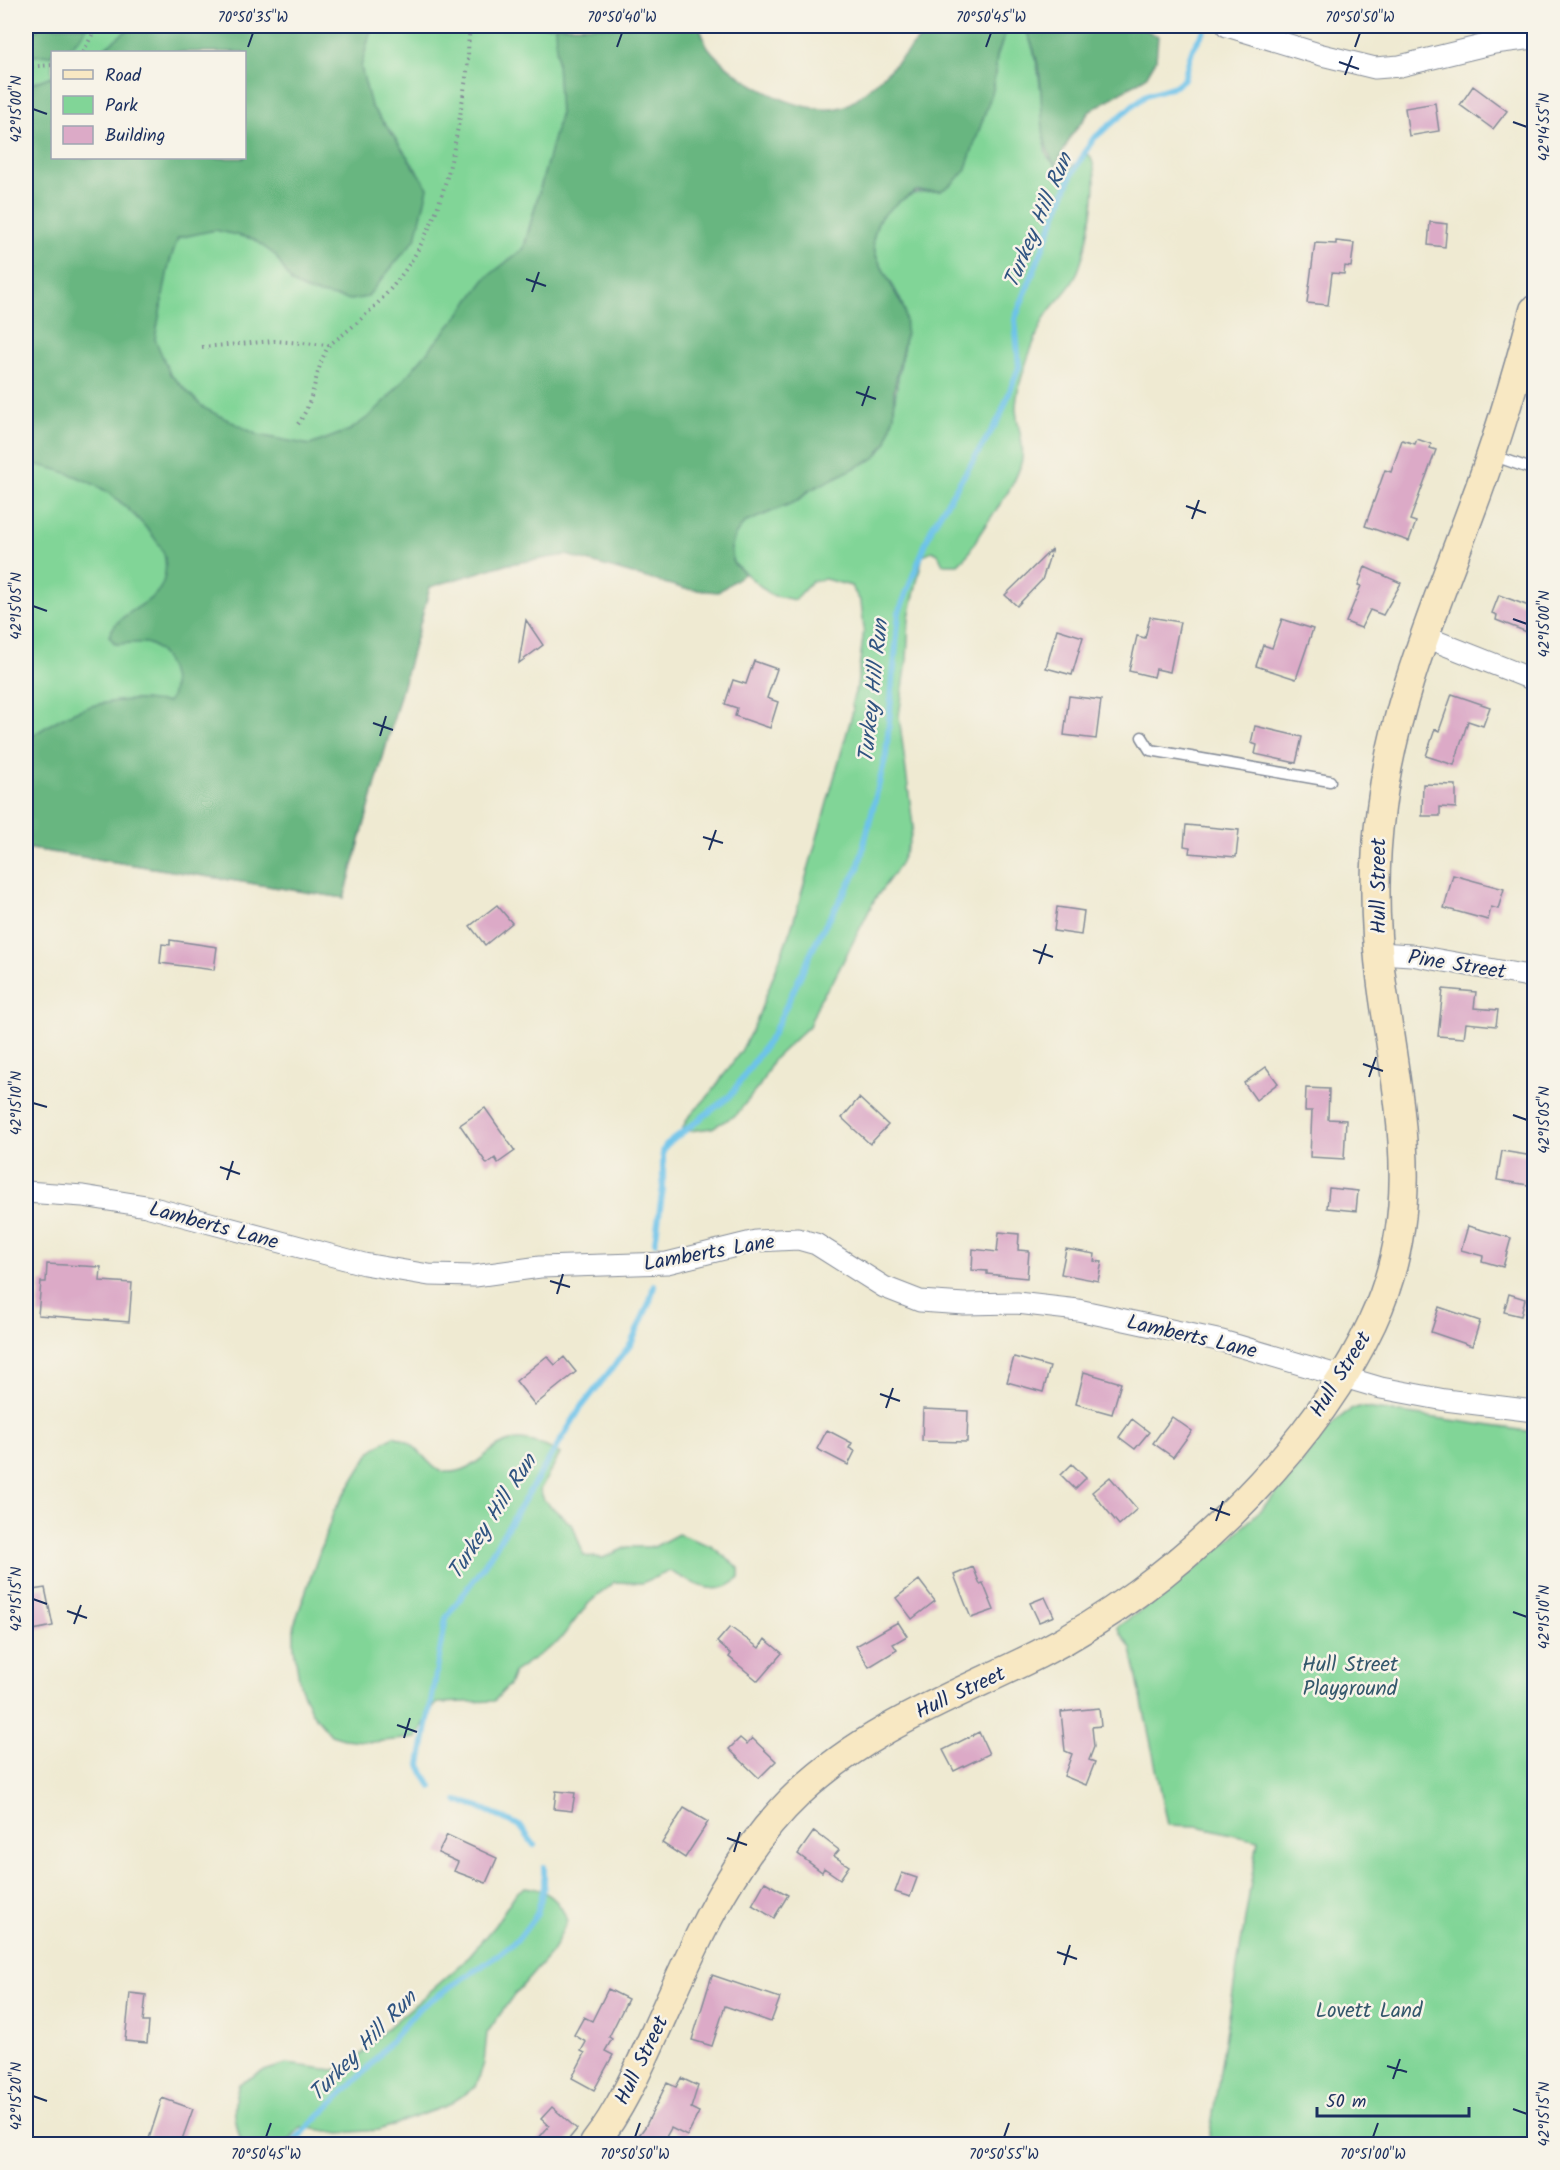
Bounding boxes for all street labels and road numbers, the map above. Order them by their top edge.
street label: Hull Street [1363,837,1396,934]
street label: Pine Street [1405,941,1509,990]
street label: Lamberts Lane [145,1193,283,1260]
street label: Lamberts Lane [641,1226,778,1281]
street label: Lamberts Lane [1123,1306,1261,1369]
street label: Hull Street [1302,1325,1381,1424]
street label: Hull Street [910,1658,1012,1729]
street label: Hull Street [606,2009,679,2111]

